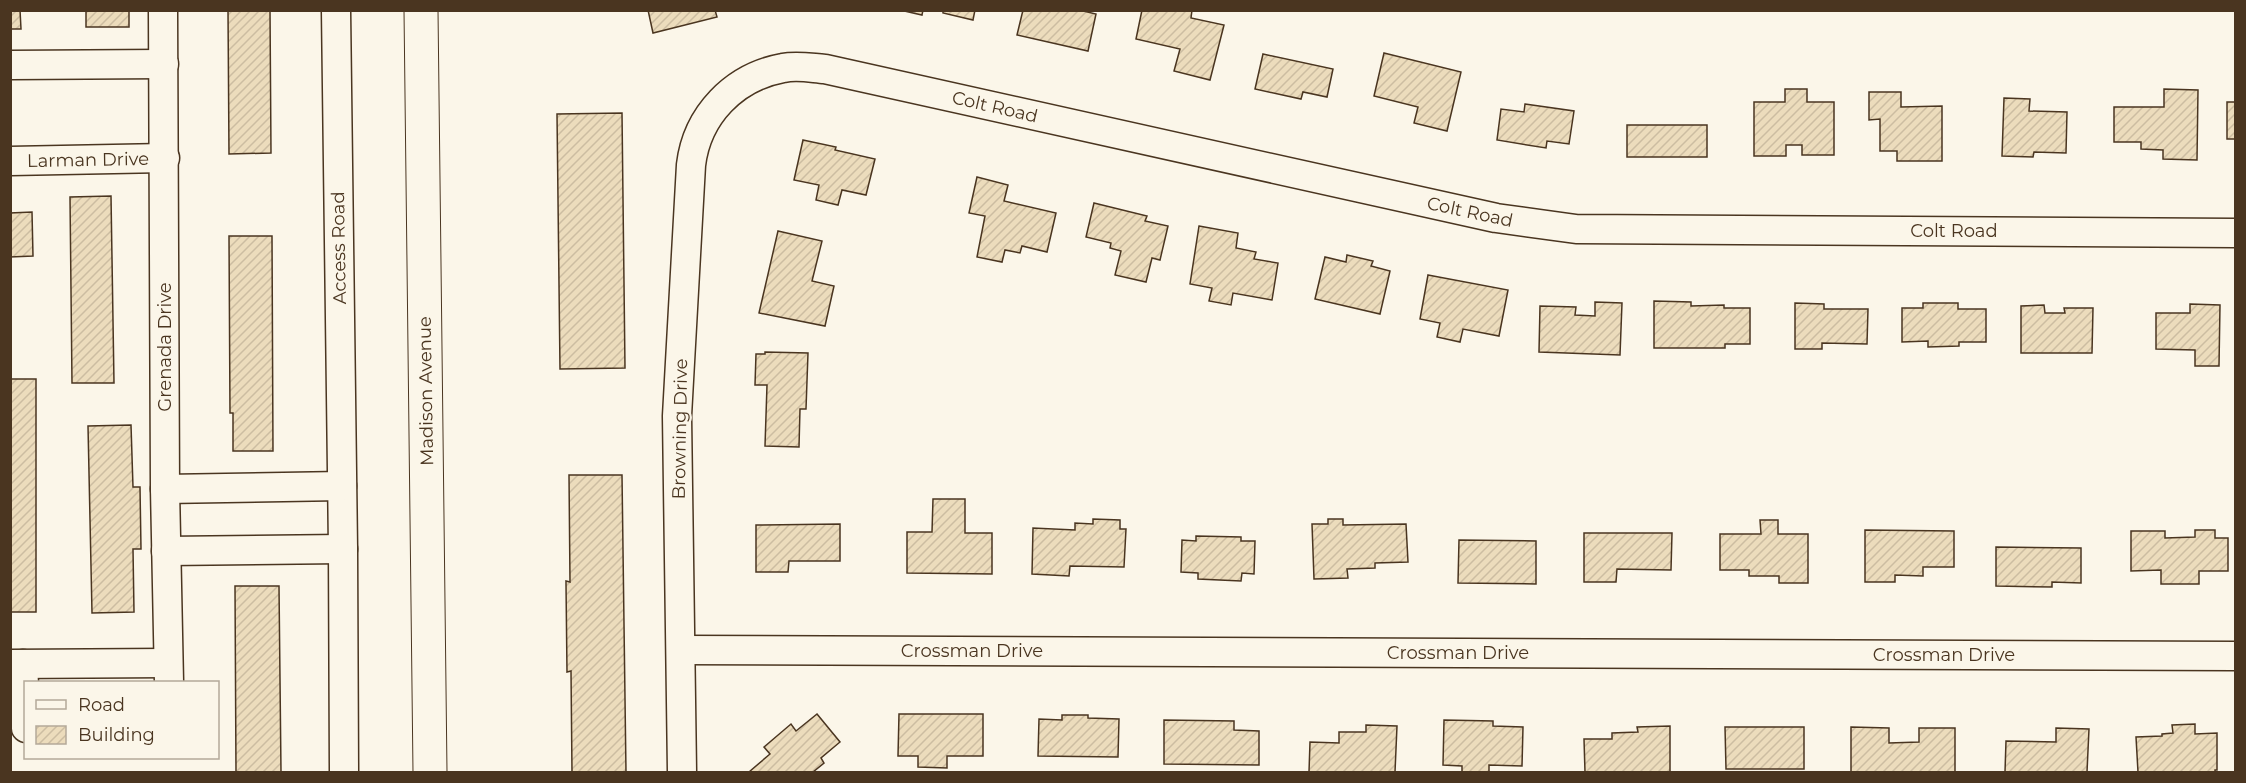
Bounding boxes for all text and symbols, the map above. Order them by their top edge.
street label: Colt Road [950,86,1040,128]
street label: Larman Drive [27,148,149,172]
street label: Access Road [327,191,351,305]
street label: Colt Road [1425,192,1515,232]
street label: Colt Road [1910,220,1998,242]
street label: Grenada Drive [154,282,176,412]
street label: Madison Avenue [414,316,438,466]
street label: Browning Drive [668,358,692,500]
street label: Crossman Drive [901,640,1043,662]
street label: Crossman Drive [1387,642,1529,664]
street label: Crossman Drive [1873,644,2015,666]
legend [24,681,219,759]
text: Road [78,694,125,716]
text: Building [78,724,155,746]

